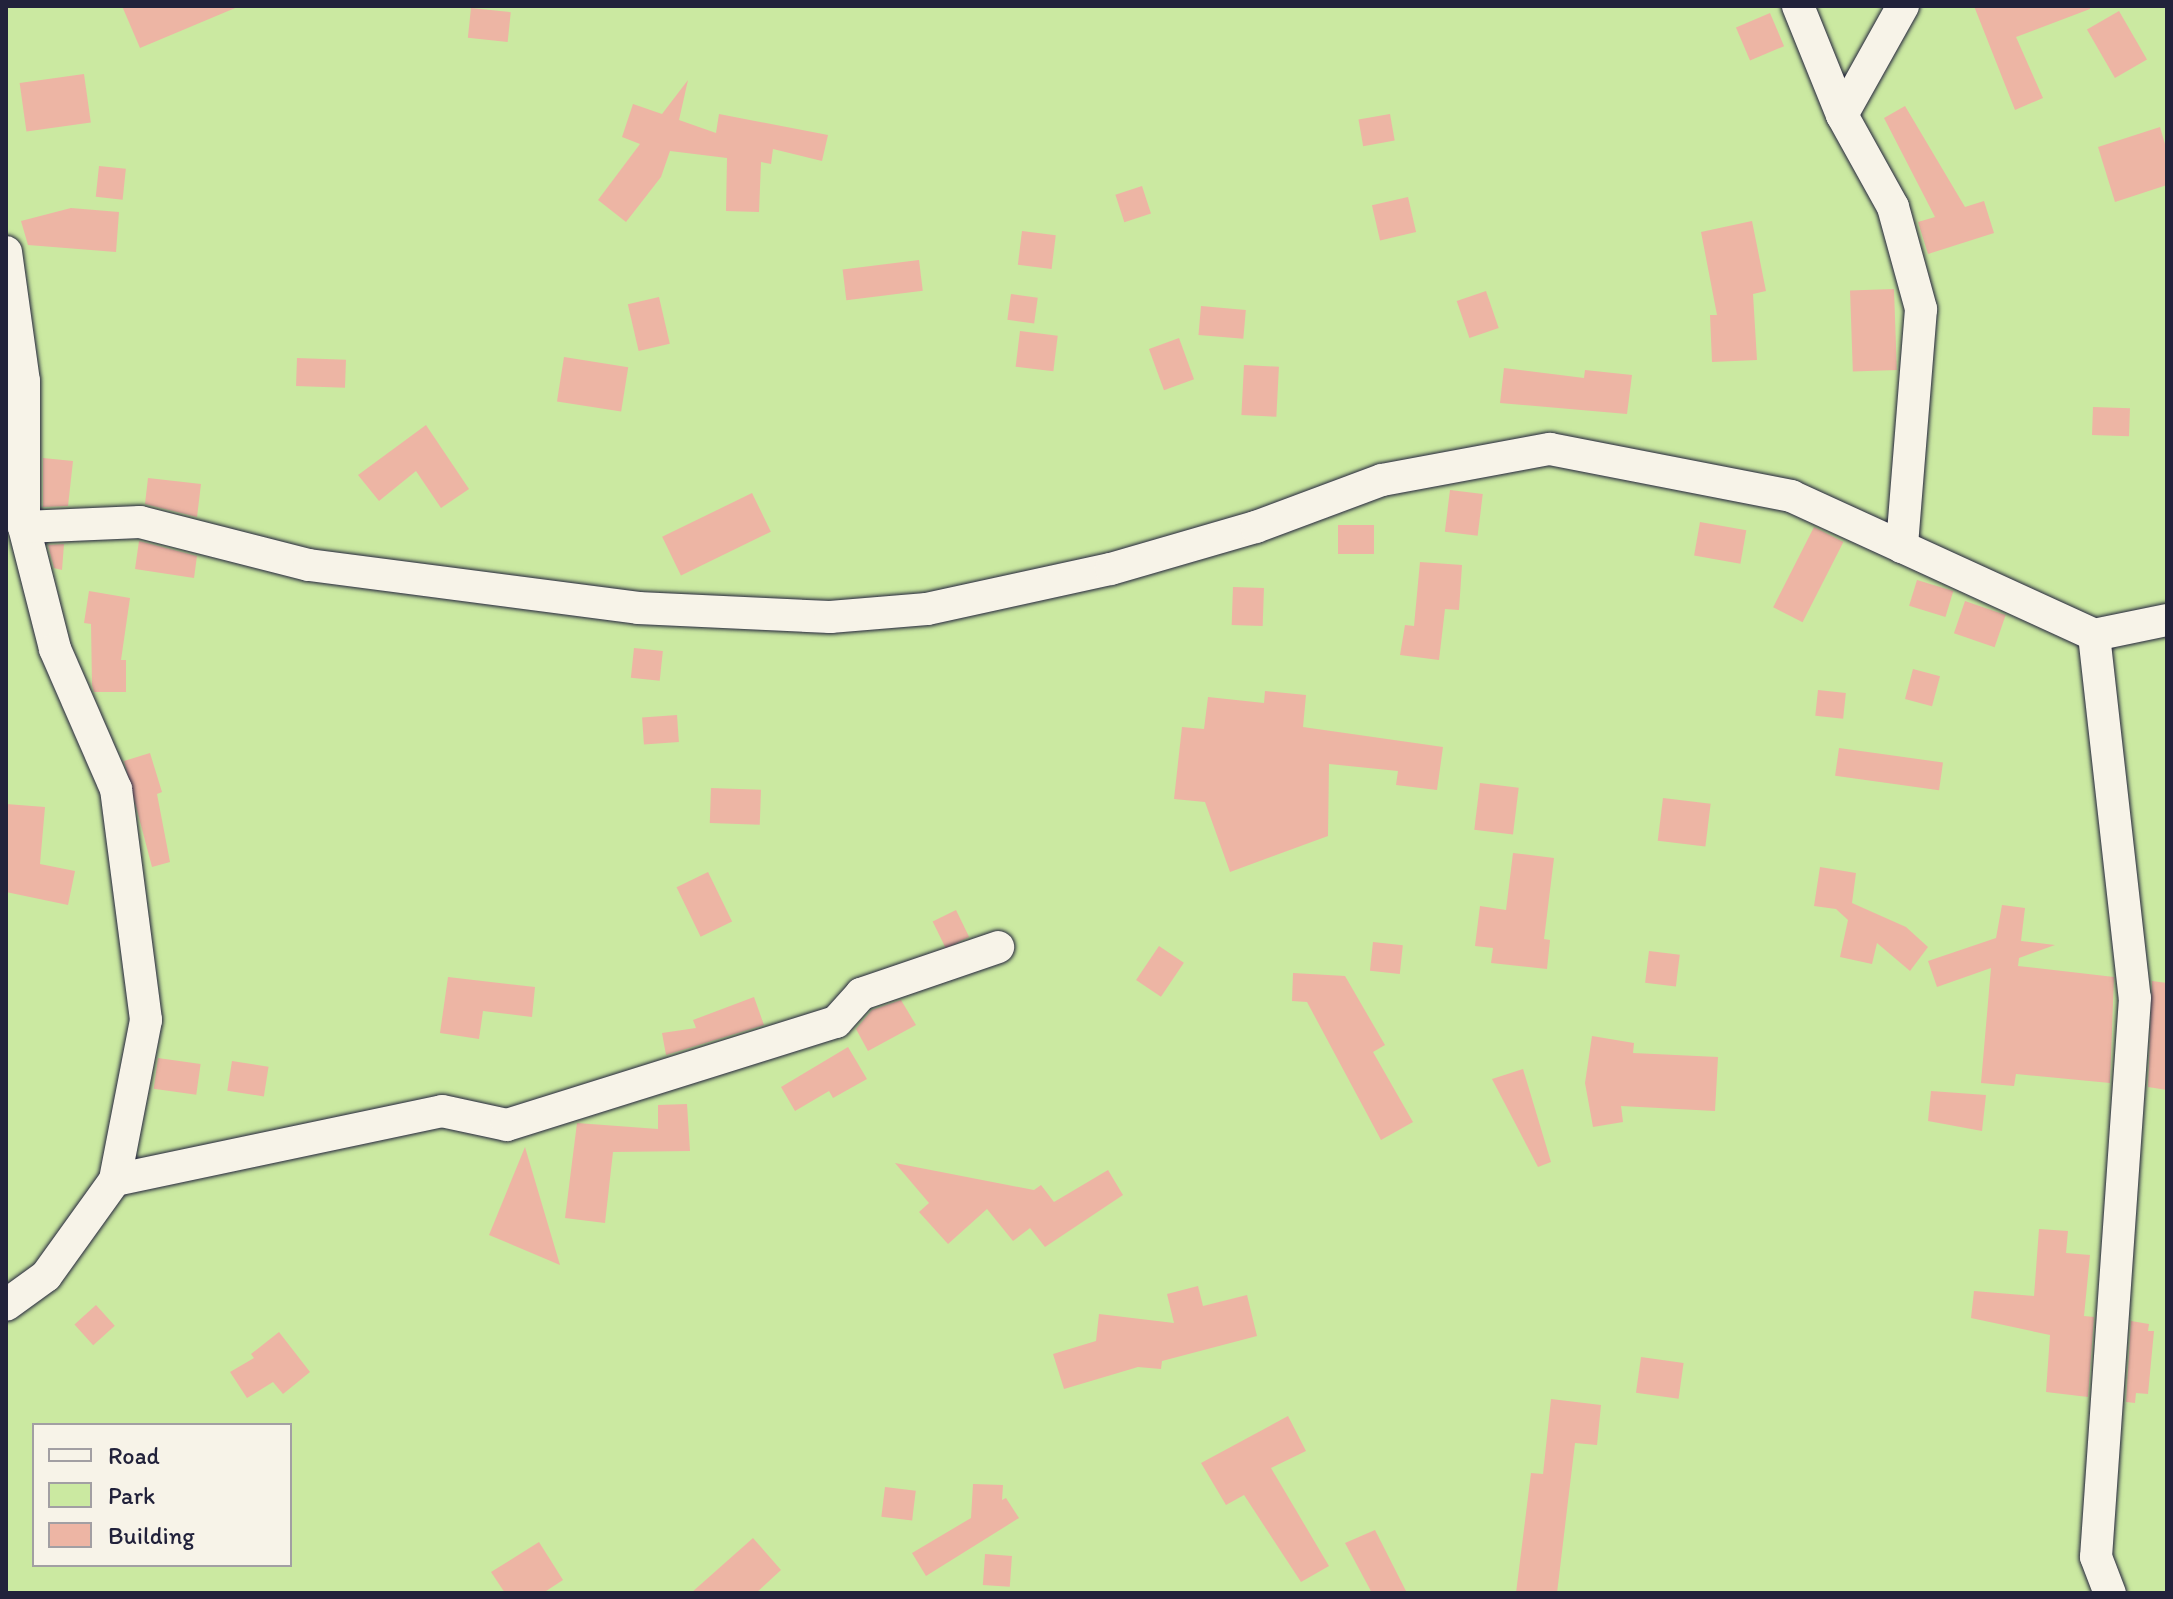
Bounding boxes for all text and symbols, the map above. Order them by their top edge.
legend [32,1423,292,1567]
text: Road [108,1441,160,1470]
text: Park [108,1481,155,1510]
text: Building [108,1521,195,1550]

